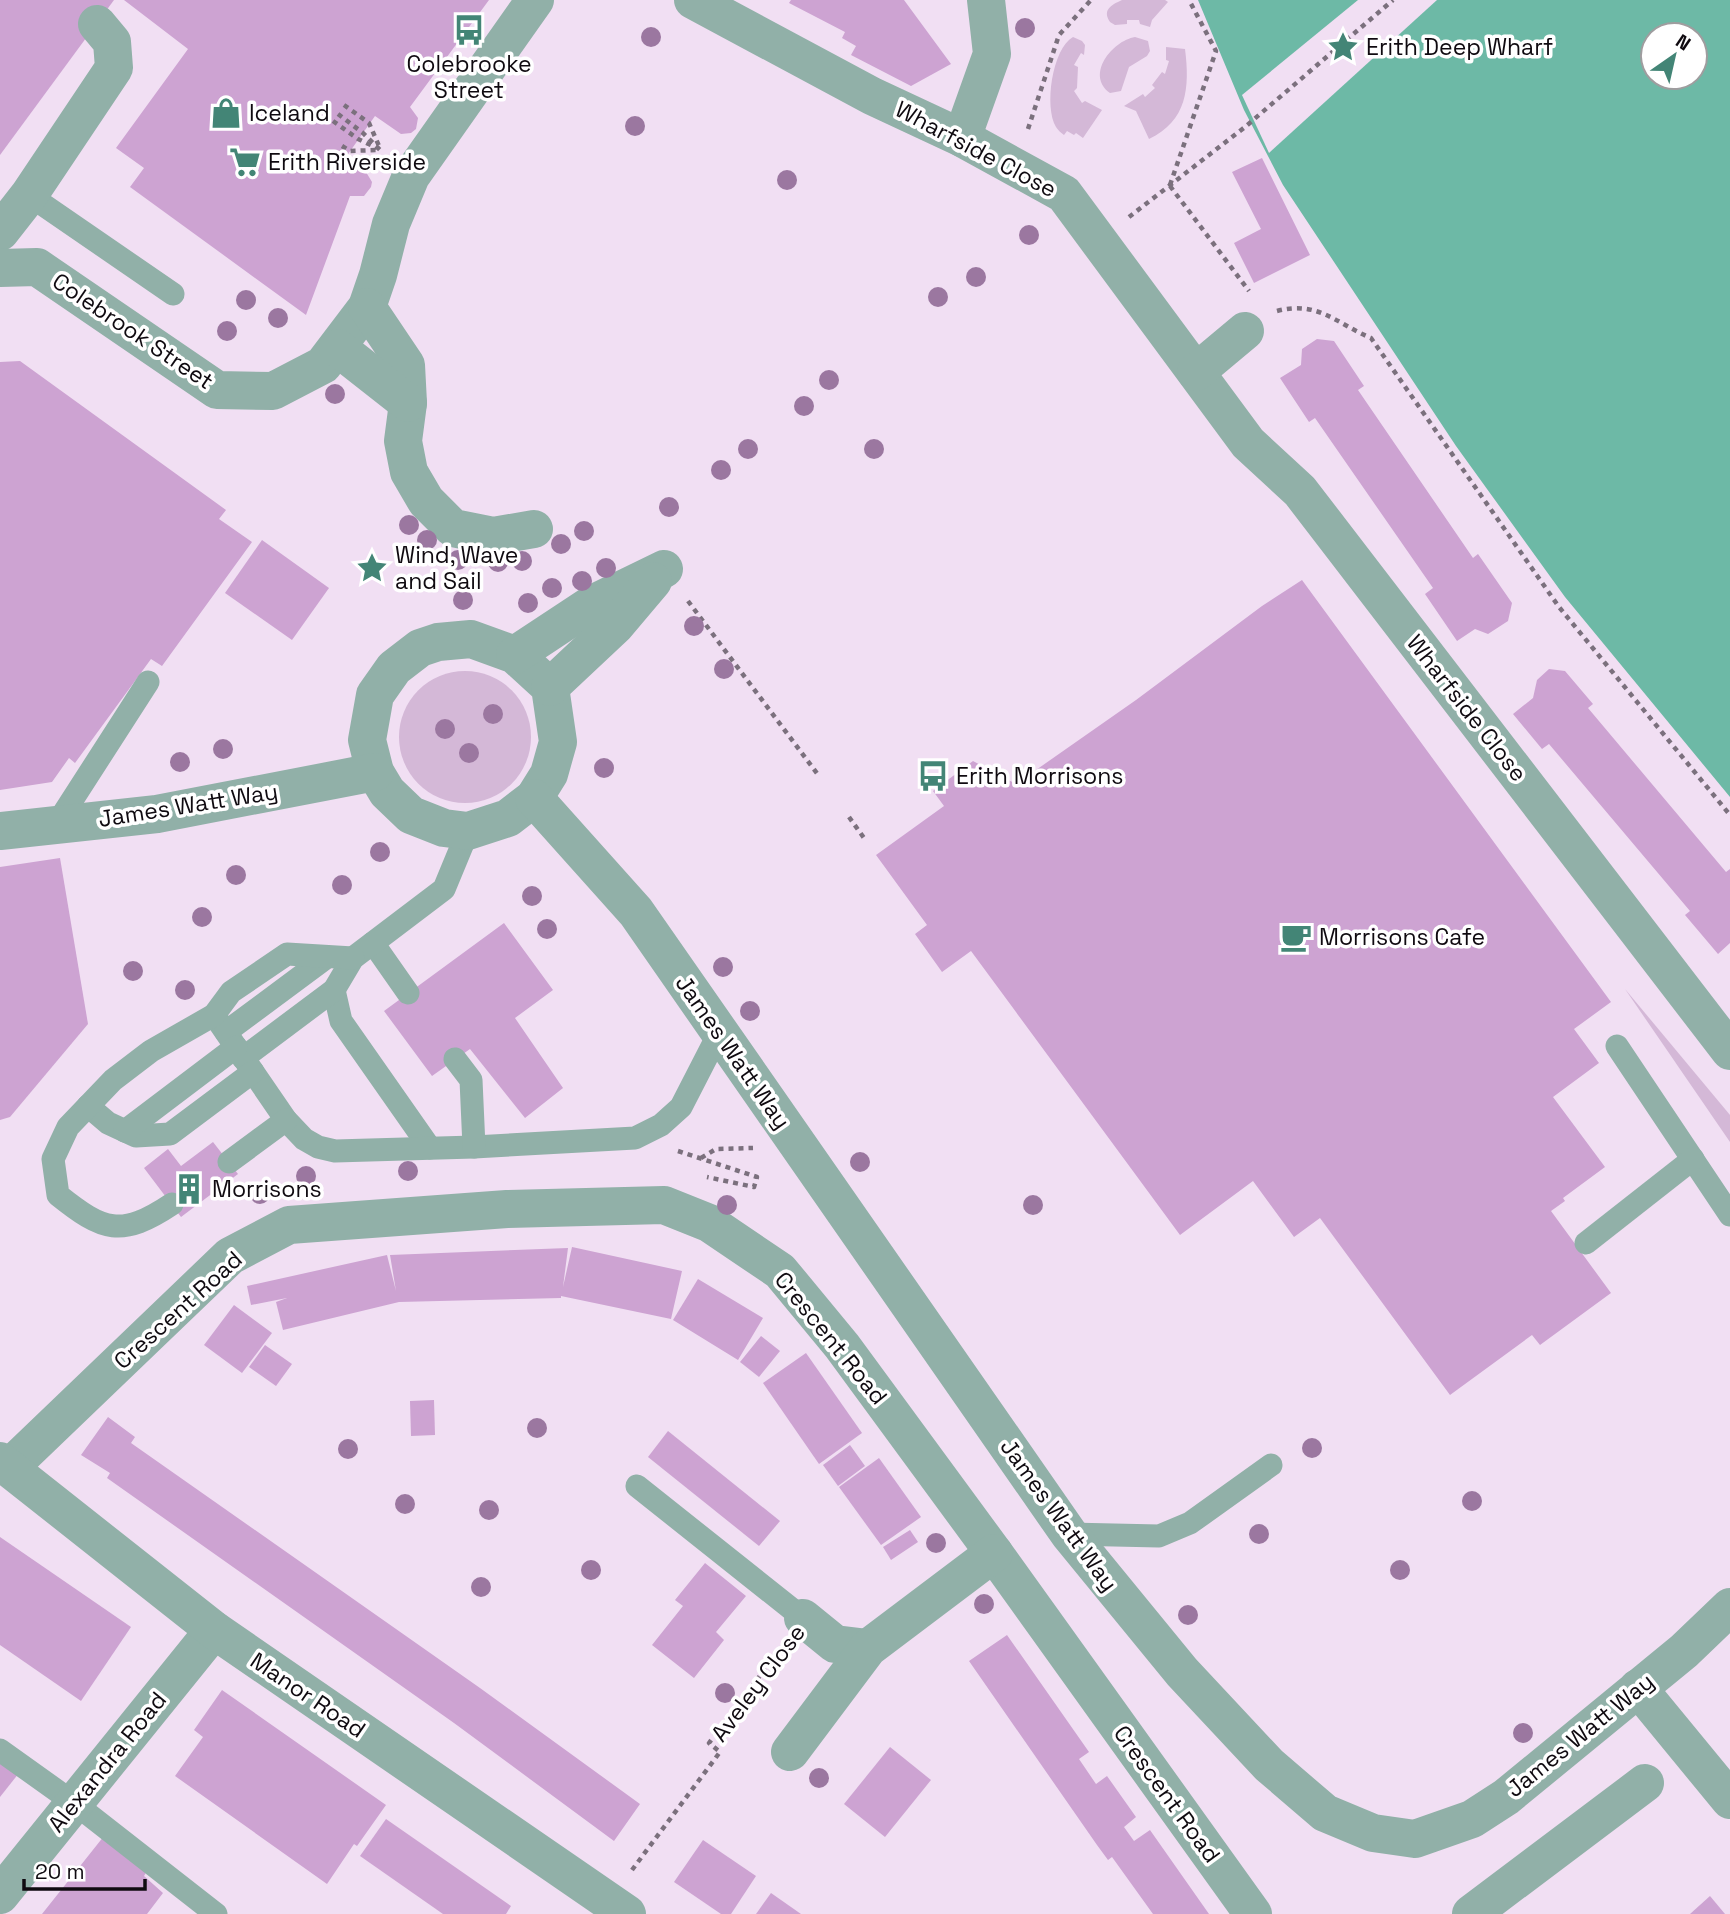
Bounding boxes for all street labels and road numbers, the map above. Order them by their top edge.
street label: Wharfside Close [890,94,1062,204]
street label: Colebrook Street [47,266,219,396]
street label: Wharfside Close [1400,628,1534,788]
street label: James Watt Way [96,776,280,834]
street label: James Watt Way [669,969,797,1135]
street label: Crescent Road [107,1244,249,1376]
street label: Crescent Road [768,1265,894,1411]
street label: James Watt Way [994,1433,1124,1597]
street label: Aveley Close [704,1618,812,1748]
street label: Manor Road [245,1646,371,1744]
street label: James Watt Way [1500,1666,1660,1804]
street label: Alexandra Road [41,1686,173,1838]
street label: Crescent Road [1107,1719,1227,1869]

